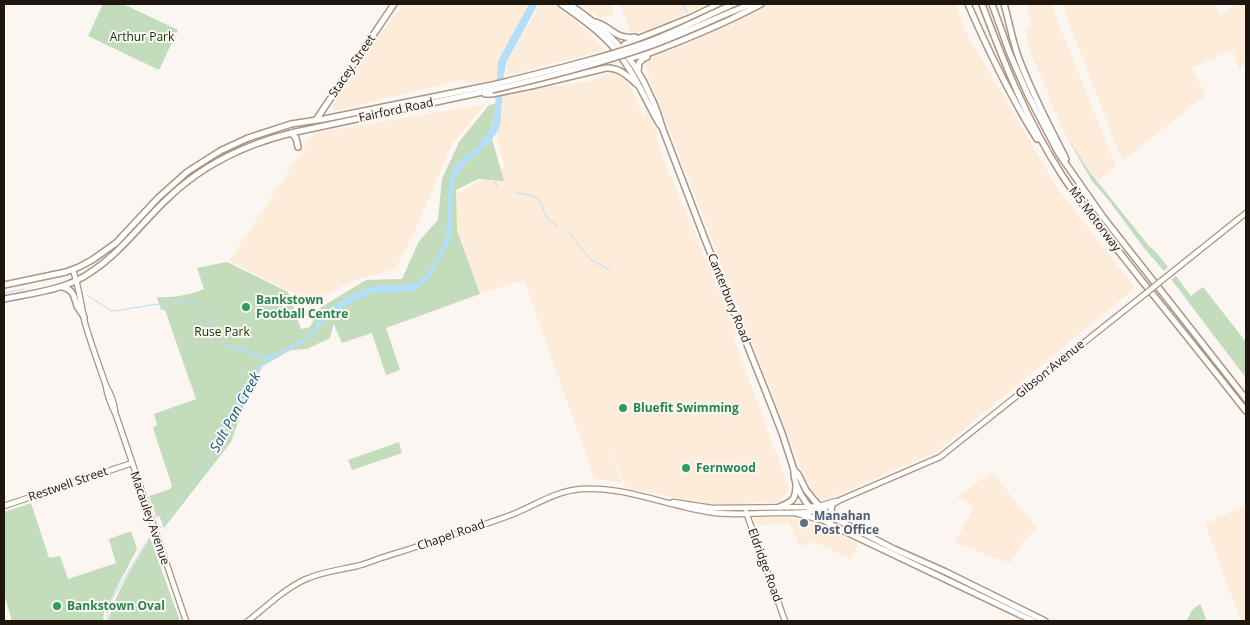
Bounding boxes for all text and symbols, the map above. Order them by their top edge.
park label: Arthur Park [110,28,175,45]
street label: Stacey Street [324,31,379,101]
street label: Fairford Road [357,93,435,126]
street label: M5 Motorway [1065,183,1126,255]
street label: Canterbury Road [704,251,755,345]
place label: Bankstown Football Centre [256,291,348,322]
marker: Bankstown Football Centre [240,301,252,313]
park label: Ruse Park [194,323,250,340]
street label: Gibson Avenue [1012,335,1088,402]
water label: Salt Pan Creek [205,367,265,455]
place label: Bluefit Swimming [633,399,739,416]
marker: Bluefit Swimming [617,402,629,414]
place label: Fernwood [696,459,756,476]
street label: Restwell Street [26,462,110,505]
marker: Fernwood [680,462,692,474]
street label: Macauley Avenue [126,469,175,567]
place label: Manahan Post Office [814,507,879,538]
street label: Chapel Road [415,515,487,554]
marker: Manahan Post Office [798,517,810,529]
street label: Eldridge Road [744,526,787,604]
place label: Bankstown Oval [67,597,165,614]
marker: Bankstown Oval [51,600,63,612]

